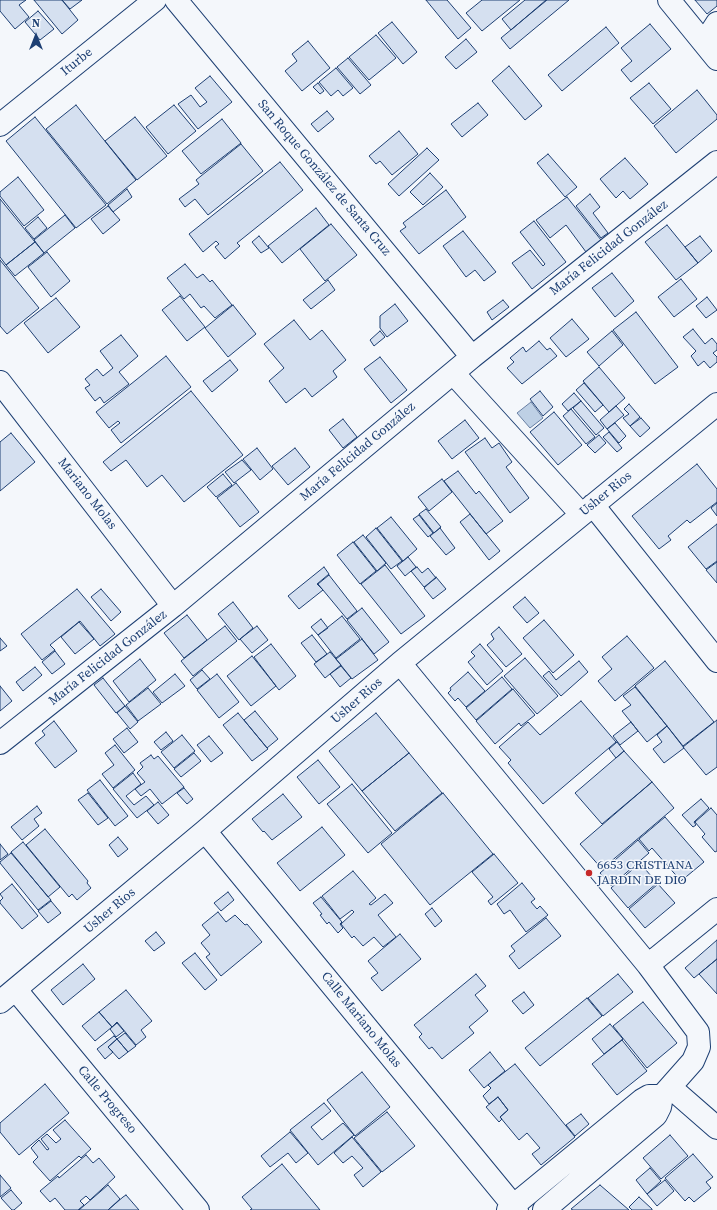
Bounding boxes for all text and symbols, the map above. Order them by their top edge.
north arrow [16,16,56,56]
text: N [32,16,40,31]
street label: Iturbe [58,45,96,79]
street label: San Roque González de Santa Cruz [254,97,394,259]
street label: María Felicidad González [547,197,671,299]
street label: María Felicidad González [297,399,419,505]
street label: Mariano Molas [54,455,120,533]
street label: Usher Rios [577,468,635,520]
street label: María Felicidad González [46,607,170,709]
street label: Usher Rios [328,675,386,727]
place label: 6653 CRISTIANA JARDIN DE DIO [597,858,693,889]
marker: 6653 CRISTIANA JARDIN DE DIO [584,868,594,878]
street label: Usher Rios [81,885,139,937]
street label: Calle Mariano Molas [318,969,404,1071]
street label: Calle Progreso [74,1063,140,1137]

